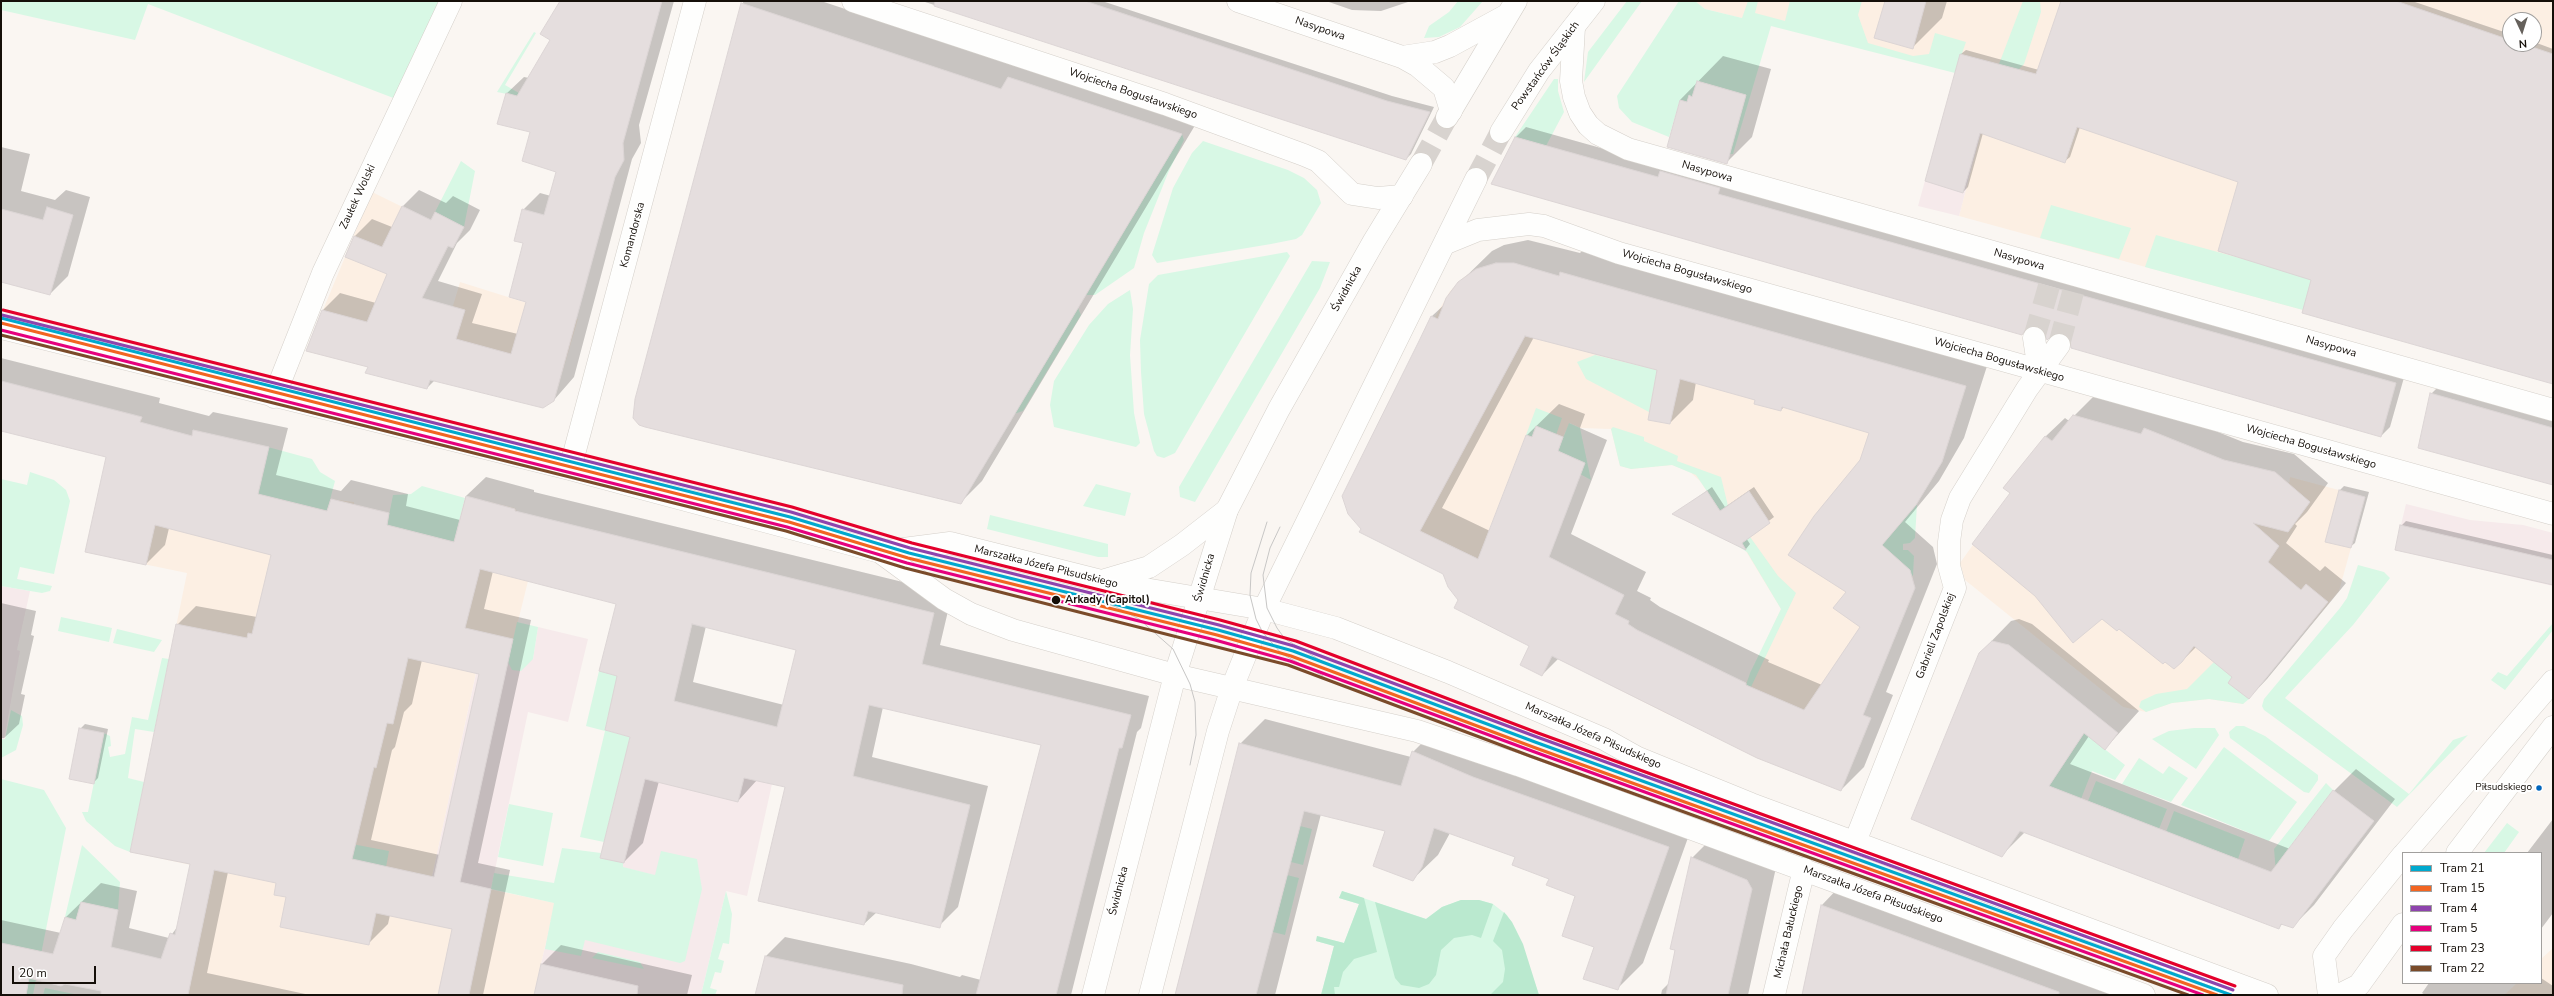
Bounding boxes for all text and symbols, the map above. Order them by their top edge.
north arrow [2502,12,2542,52]
street label: Nasypowa [1293,14,1347,44]
street label: Powstańców Śląskich [1509,19,1583,113]
text: N [2518,36,2527,51]
street label: Wojciecha Bogusławskiego [1067,66,1199,122]
street label: Nasypowa [1680,158,1734,186]
street label: Zaułek Wolski [337,163,379,231]
street label: Komandorska [618,201,648,269]
street label: Nasypowa [1992,246,2046,274]
street label: Wojciecha Bogusławskiego [1620,247,1754,297]
street label: Świdnicka [1329,264,1365,314]
street label: Nasypowa [2304,333,2358,361]
street label: Wojciecha Bogusławskiego [1932,335,2066,385]
street label: Wojciecha Bogusławskiego [2244,422,2378,472]
street label: Marszałka Józefa Piłsudskiego [973,543,1119,591]
street label: Świdnicka [1192,552,1218,604]
street label: Gabrieli Zapolskiej [1914,591,1958,681]
place label: Arkady (Capitol) [1065,593,1150,607]
marker: Arkady (Capitol) [1050,594,1062,606]
street label: Marszałka Józefa Piłsudskiego [1523,700,1663,772]
place label: Piłsudskiego [2475,782,2532,794]
marker: Piłsudskiego [2534,783,2544,793]
legend [2402,852,2542,984]
text: Tram 21 [2440,860,2485,876]
street label: Marszałka Józefa Piłsudskiego [1801,864,1945,926]
street label: Świdnicka [1107,865,1131,917]
text: Tram 15 [2440,880,2485,896]
street label: Michała Bałuckiego [1772,884,1806,980]
text: Tram 4 [2440,900,2477,916]
text: Tram 5 [2440,920,2477,936]
text: Tram 23 [2440,940,2485,956]
scale bar [14,958,98,984]
text: Tram 22 [2440,960,2485,976]
text: 20 m [19,965,47,981]

